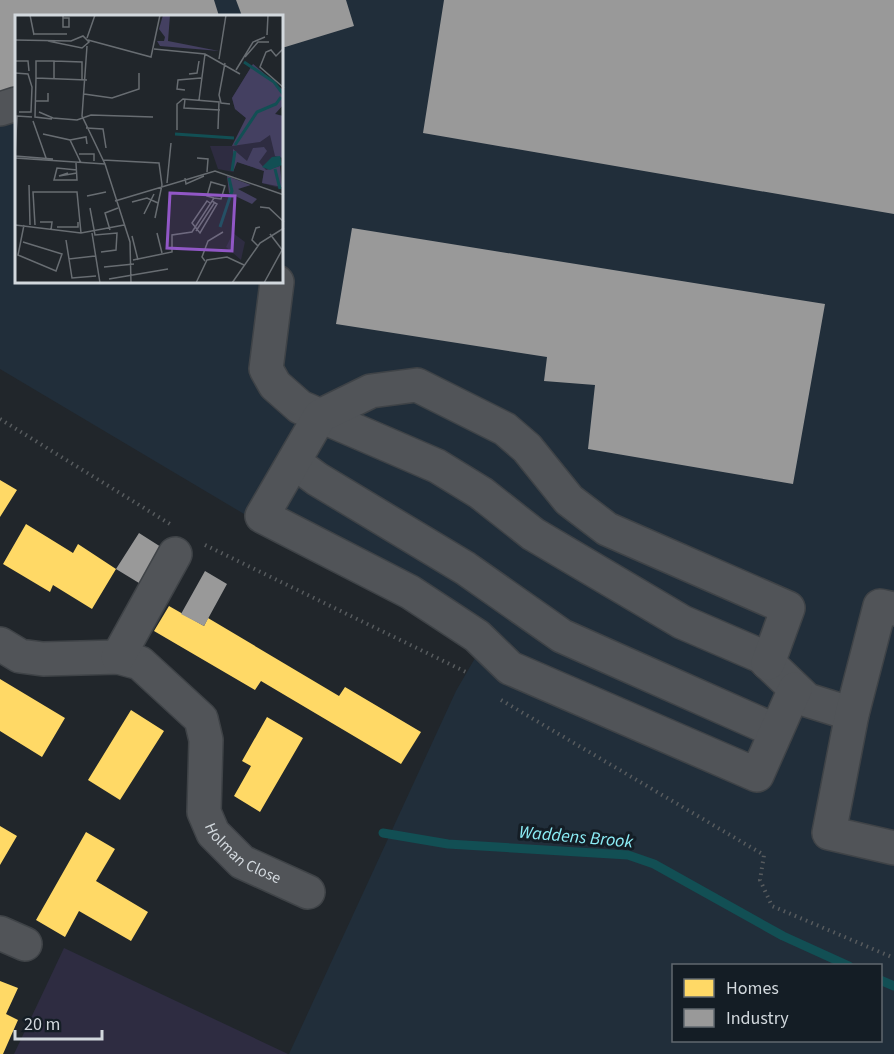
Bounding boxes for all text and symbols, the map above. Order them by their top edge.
inset map [15,15,284,284]
street label: Holman Close [199,819,285,889]
water label: Waddens Brook [518,820,635,854]
legend [672,964,882,1042]
text: Homes [726,976,779,1001]
scale bar [15,1003,102,1041]
text: Industry [726,1006,789,1031]
text: 20 m [24,1012,60,1037]

